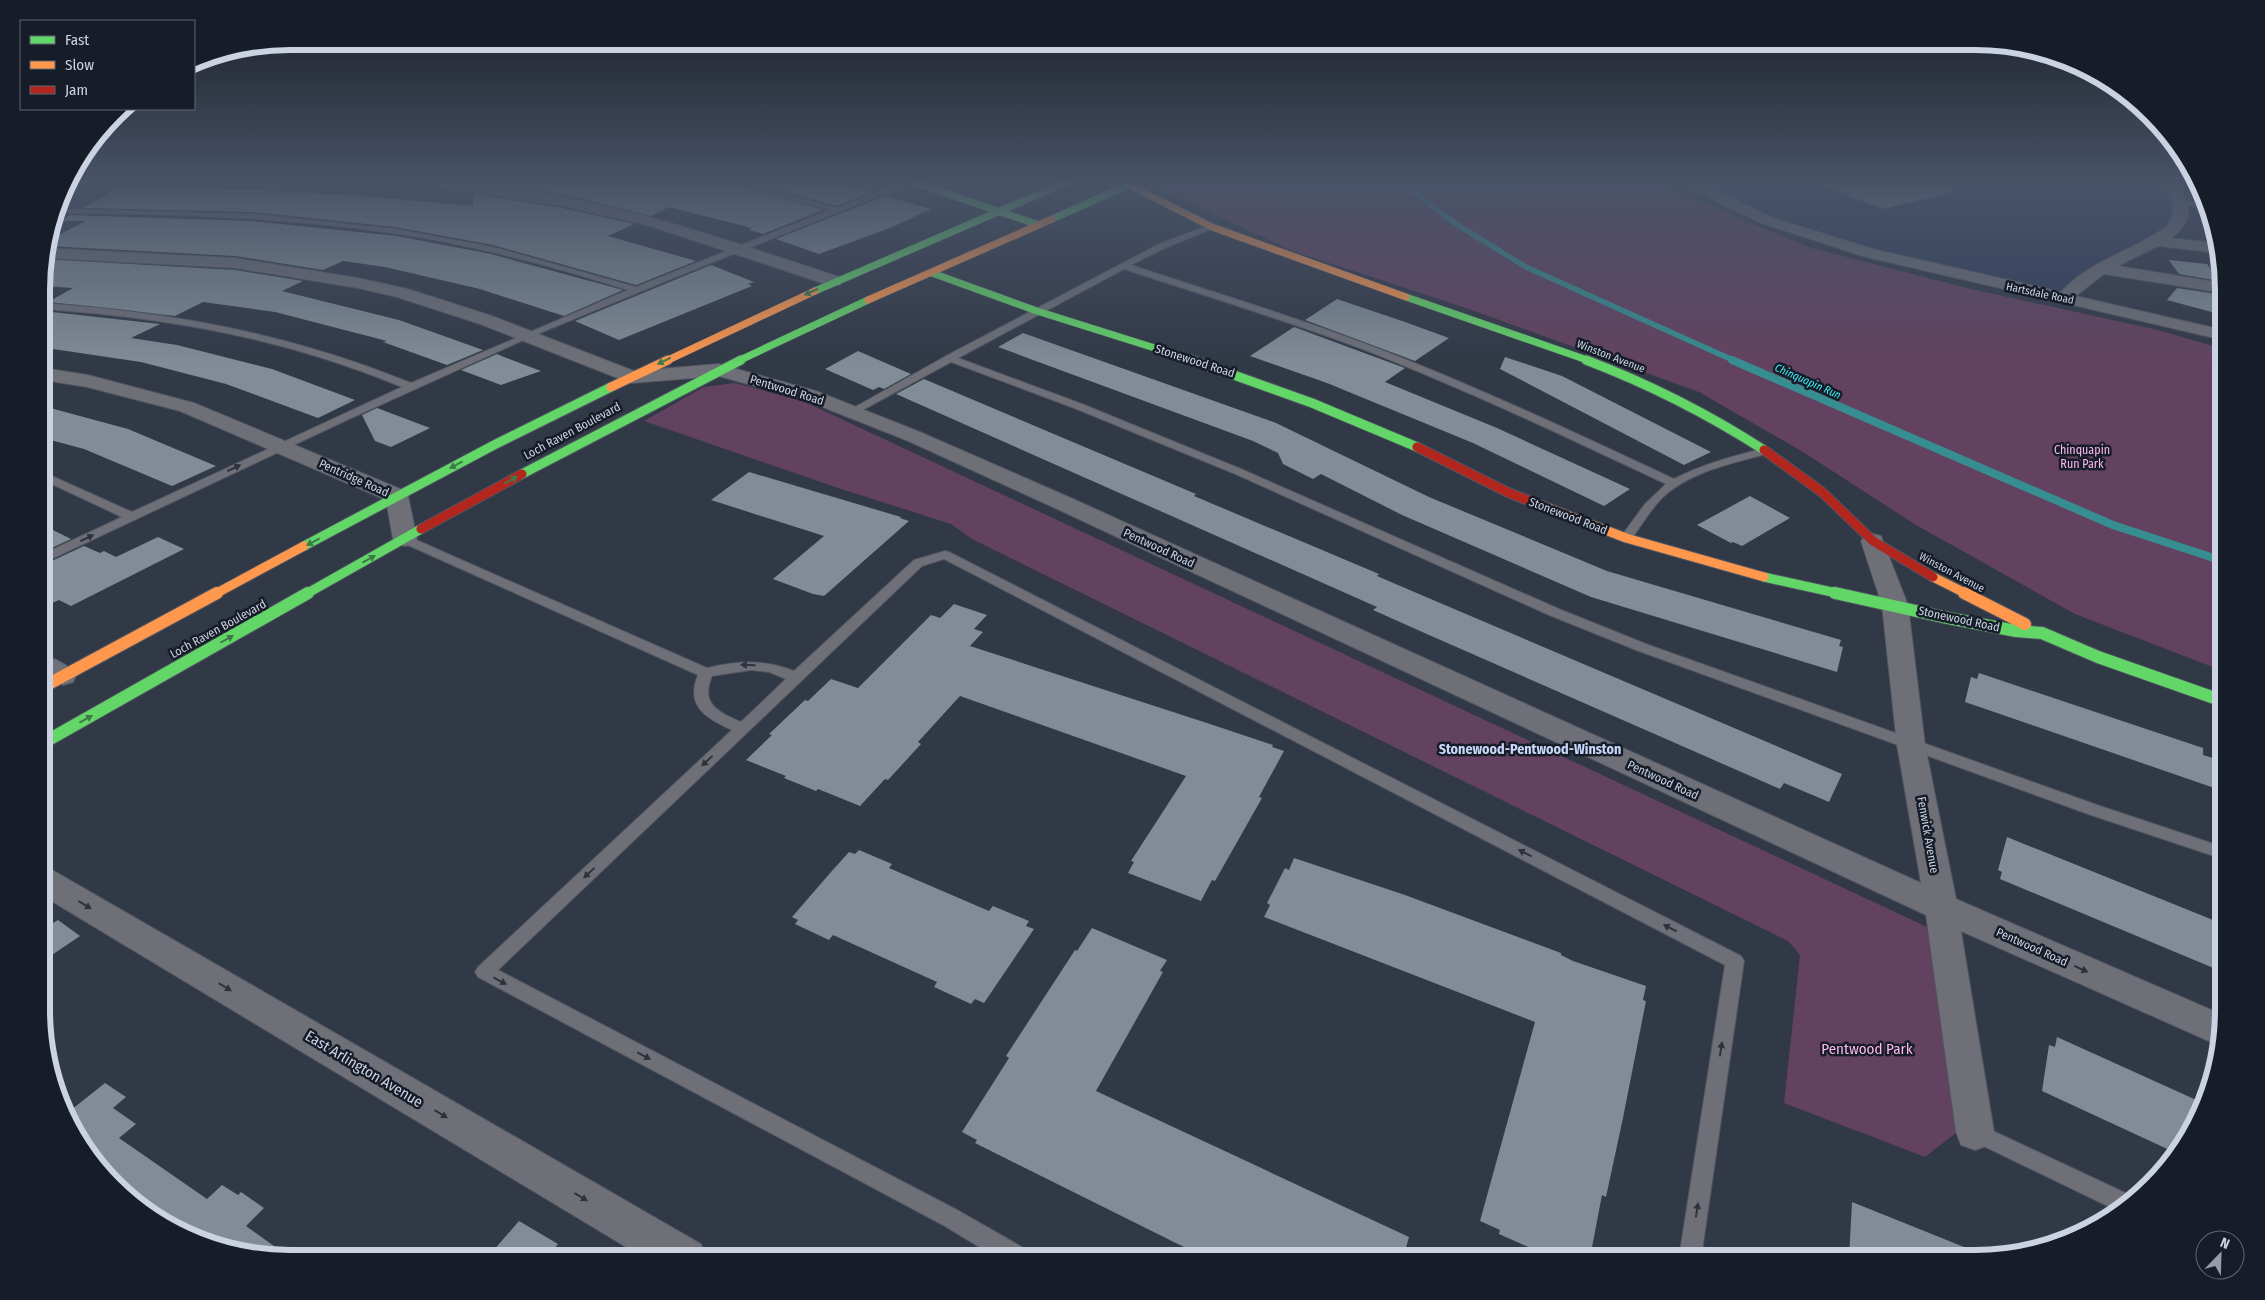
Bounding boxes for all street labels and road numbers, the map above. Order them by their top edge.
street label: Hartsdale Road [2005,280,2075,307]
street label: Winston Avenue [1575,337,1647,375]
street label: Stonewood Road [1153,342,1237,380]
street label: Pentwood Road [748,372,826,408]
street label: Loch Raven Boulevard [521,400,623,462]
street label: Pentridge Road [317,456,391,500]
street label: Stonewood Road [1527,495,1609,537]
street label: Pentwood Road [1121,525,1197,571]
street label: Winston Avenue [1917,550,1987,595]
street label: Loch Raven Boulevard [168,597,268,661]
street label: Stonewood Road [1917,604,2001,634]
street label: Pentwood Road [1625,757,1701,803]
street label: Fenwick Avenue [1914,796,1942,874]
street label: Pentwood Road [1994,925,2070,969]
street label: East Arlington Avenue [302,1027,426,1111]

